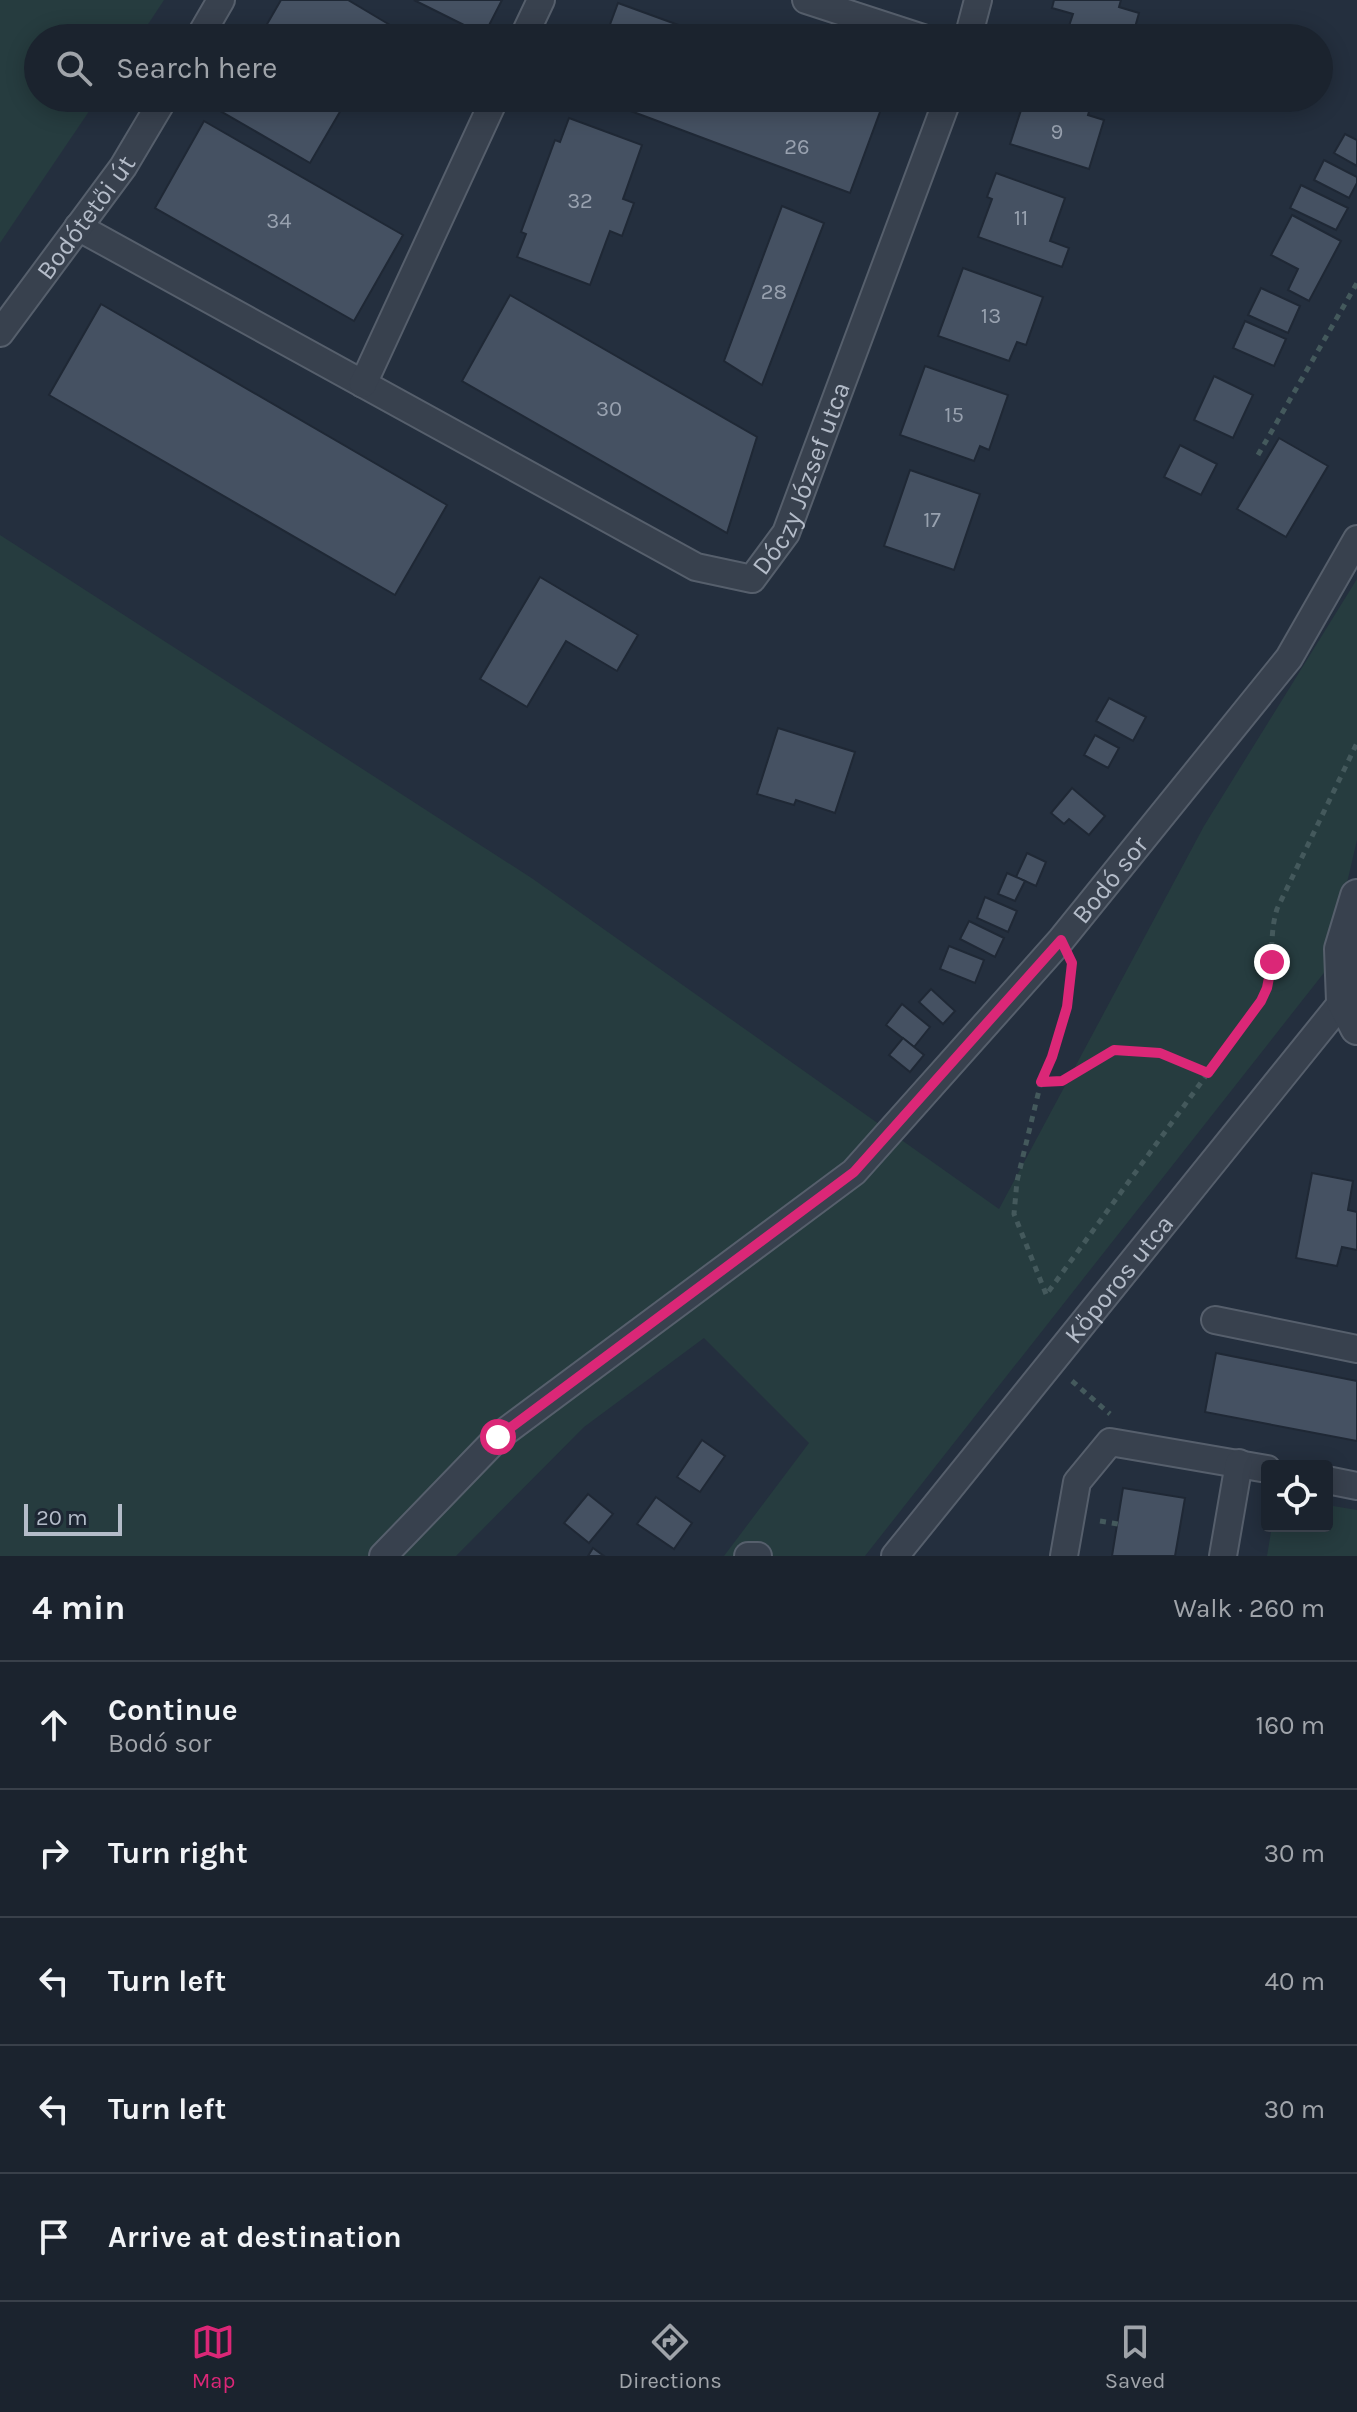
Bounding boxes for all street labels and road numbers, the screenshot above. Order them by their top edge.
street label: Bodótetői út [30,150,142,285]
street label: Dóczy József utca [745,378,856,581]
street label: Bodó sor [1065,829,1155,929]
street label: Kőporos utca [1057,1208,1180,1349]

